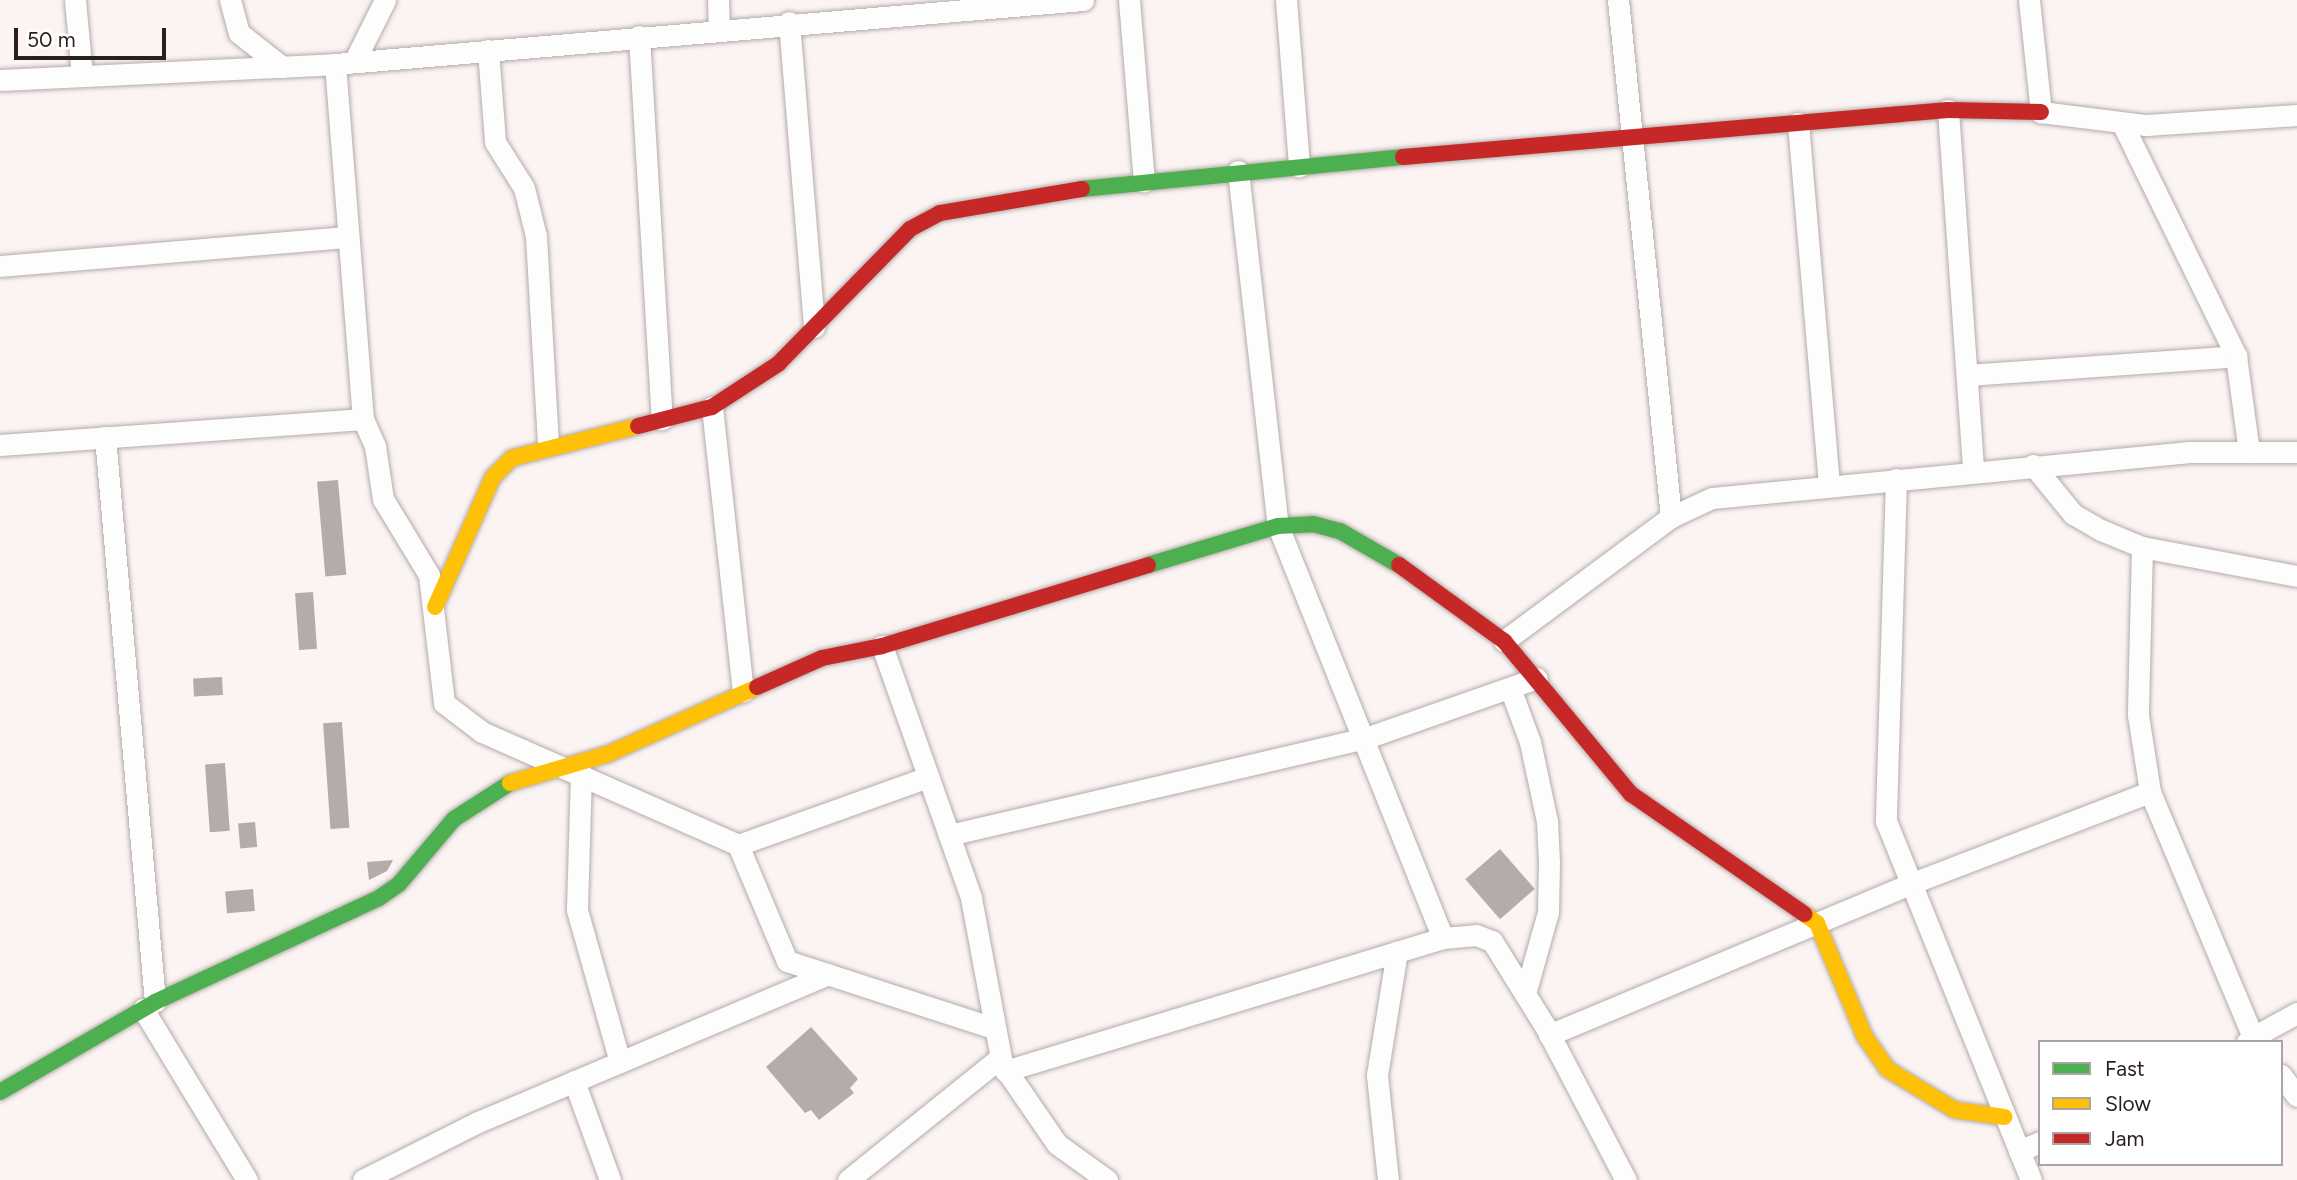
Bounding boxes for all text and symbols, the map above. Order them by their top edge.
scale bar [18,14,170,58]
text: 50 m [27,27,76,52]
legend [2038,1040,2283,1166]
text: Fast [2105,1056,2145,1081]
text: Slow [2105,1091,2151,1116]
text: Jam [2105,1126,2144,1151]

